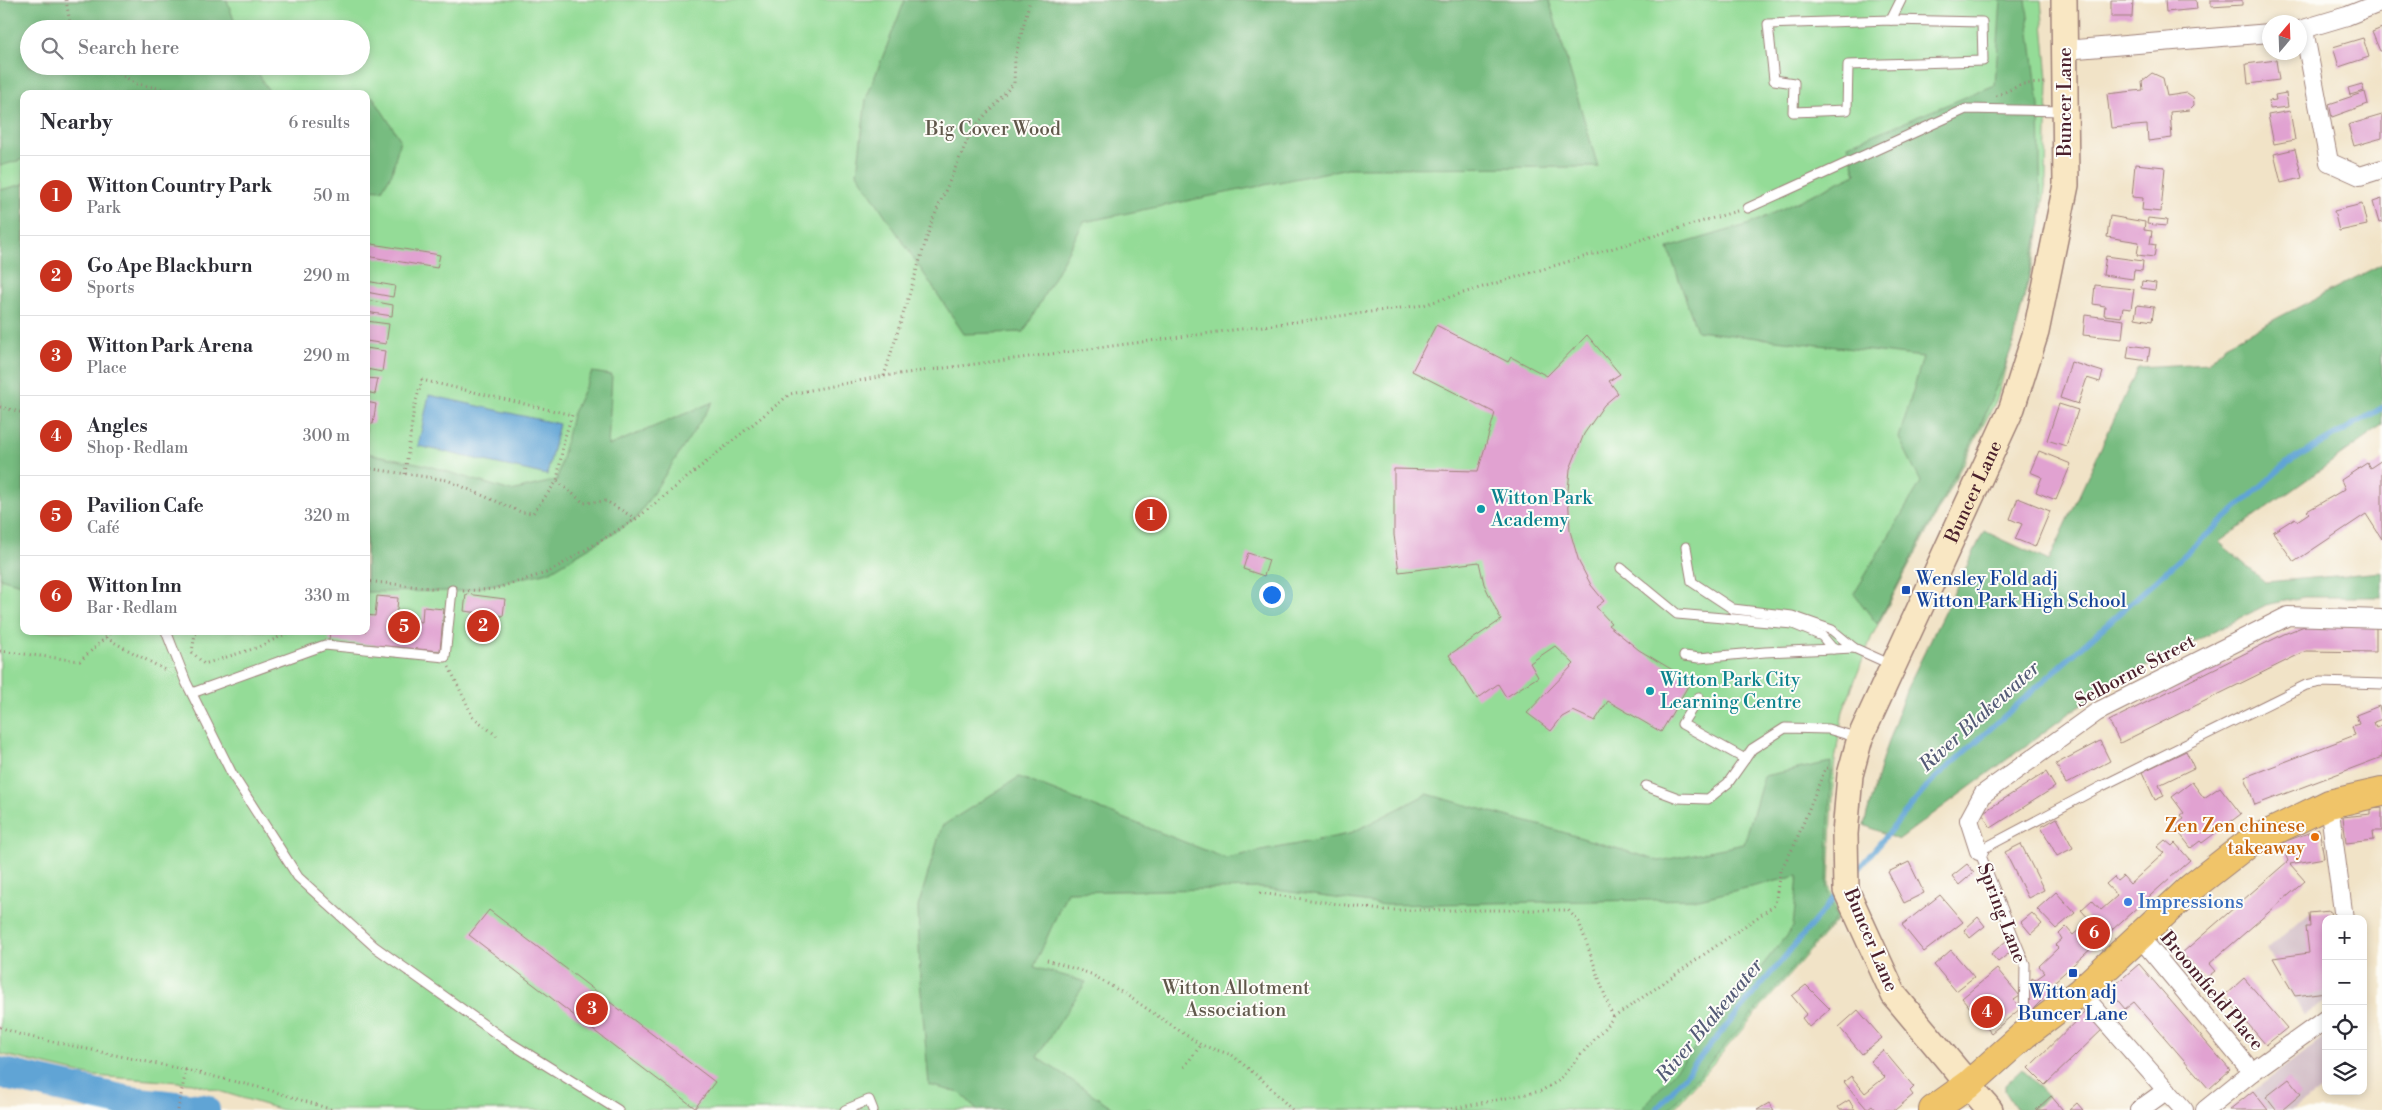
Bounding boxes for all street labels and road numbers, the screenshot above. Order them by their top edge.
street label: Buncer Lane [2053,47,2077,158]
street label: Buncer Lane [1939,437,2007,548]
street label: Selborne Street [2071,629,2199,713]
street label: Spring Lane [1972,860,2032,966]
street label: Buncer Lane [1838,884,1904,995]
street label: Broomfield Place [2154,926,2269,1056]

